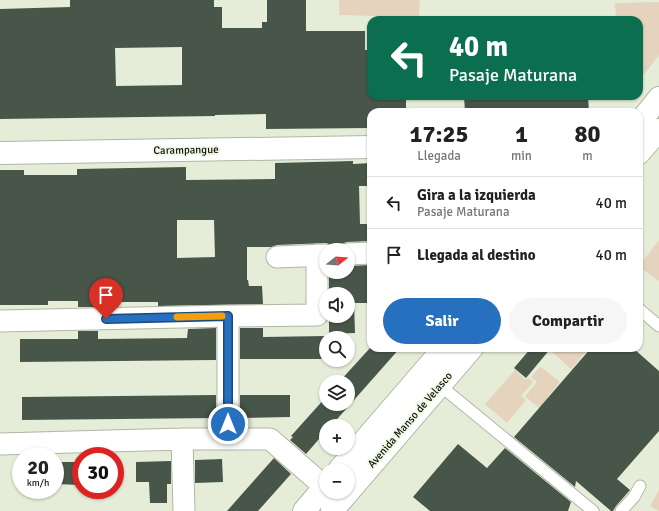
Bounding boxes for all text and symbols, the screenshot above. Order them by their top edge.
text: 40 m [449,30,508,64]
icon: left [383,32,435,84]
text: Pasaje Maturana [449,64,577,86]
text: 17:25 [410,119,468,149]
text: 1 [515,119,528,149]
text: 80 [575,119,600,149]
street label: Carampangue [153,143,219,157]
text: Llegada [417,148,461,164]
text: min [511,148,532,164]
text: m [582,148,593,164]
text: Gira a la izquierda [417,186,536,204]
icon: left [383,192,405,214]
text: 40 m [596,194,627,212]
text: Pasaje Maturana [417,204,510,220]
north arrow [319,243,355,279]
map controls [319,243,355,499]
icon: arrive [383,244,405,266]
text: Llegada al destino [417,246,536,264]
text: 40 m [596,246,627,264]
pin [89,278,123,319]
icon: arrive [95,284,117,306]
button: sound [319,287,355,323]
button: Salir [383,298,501,344]
button: Compartir [509,298,627,344]
button: search [319,331,355,367]
street label: Avenida Manso de Velasco [365,369,455,471]
button: layers [319,375,355,411]
position arrow [207,403,249,445]
button: + [319,419,355,455]
speed limit sign: 30 [72,447,124,499]
text: 20 [27,455,49,480]
button: − [319,463,355,499]
text: km/h [27,477,49,489]

